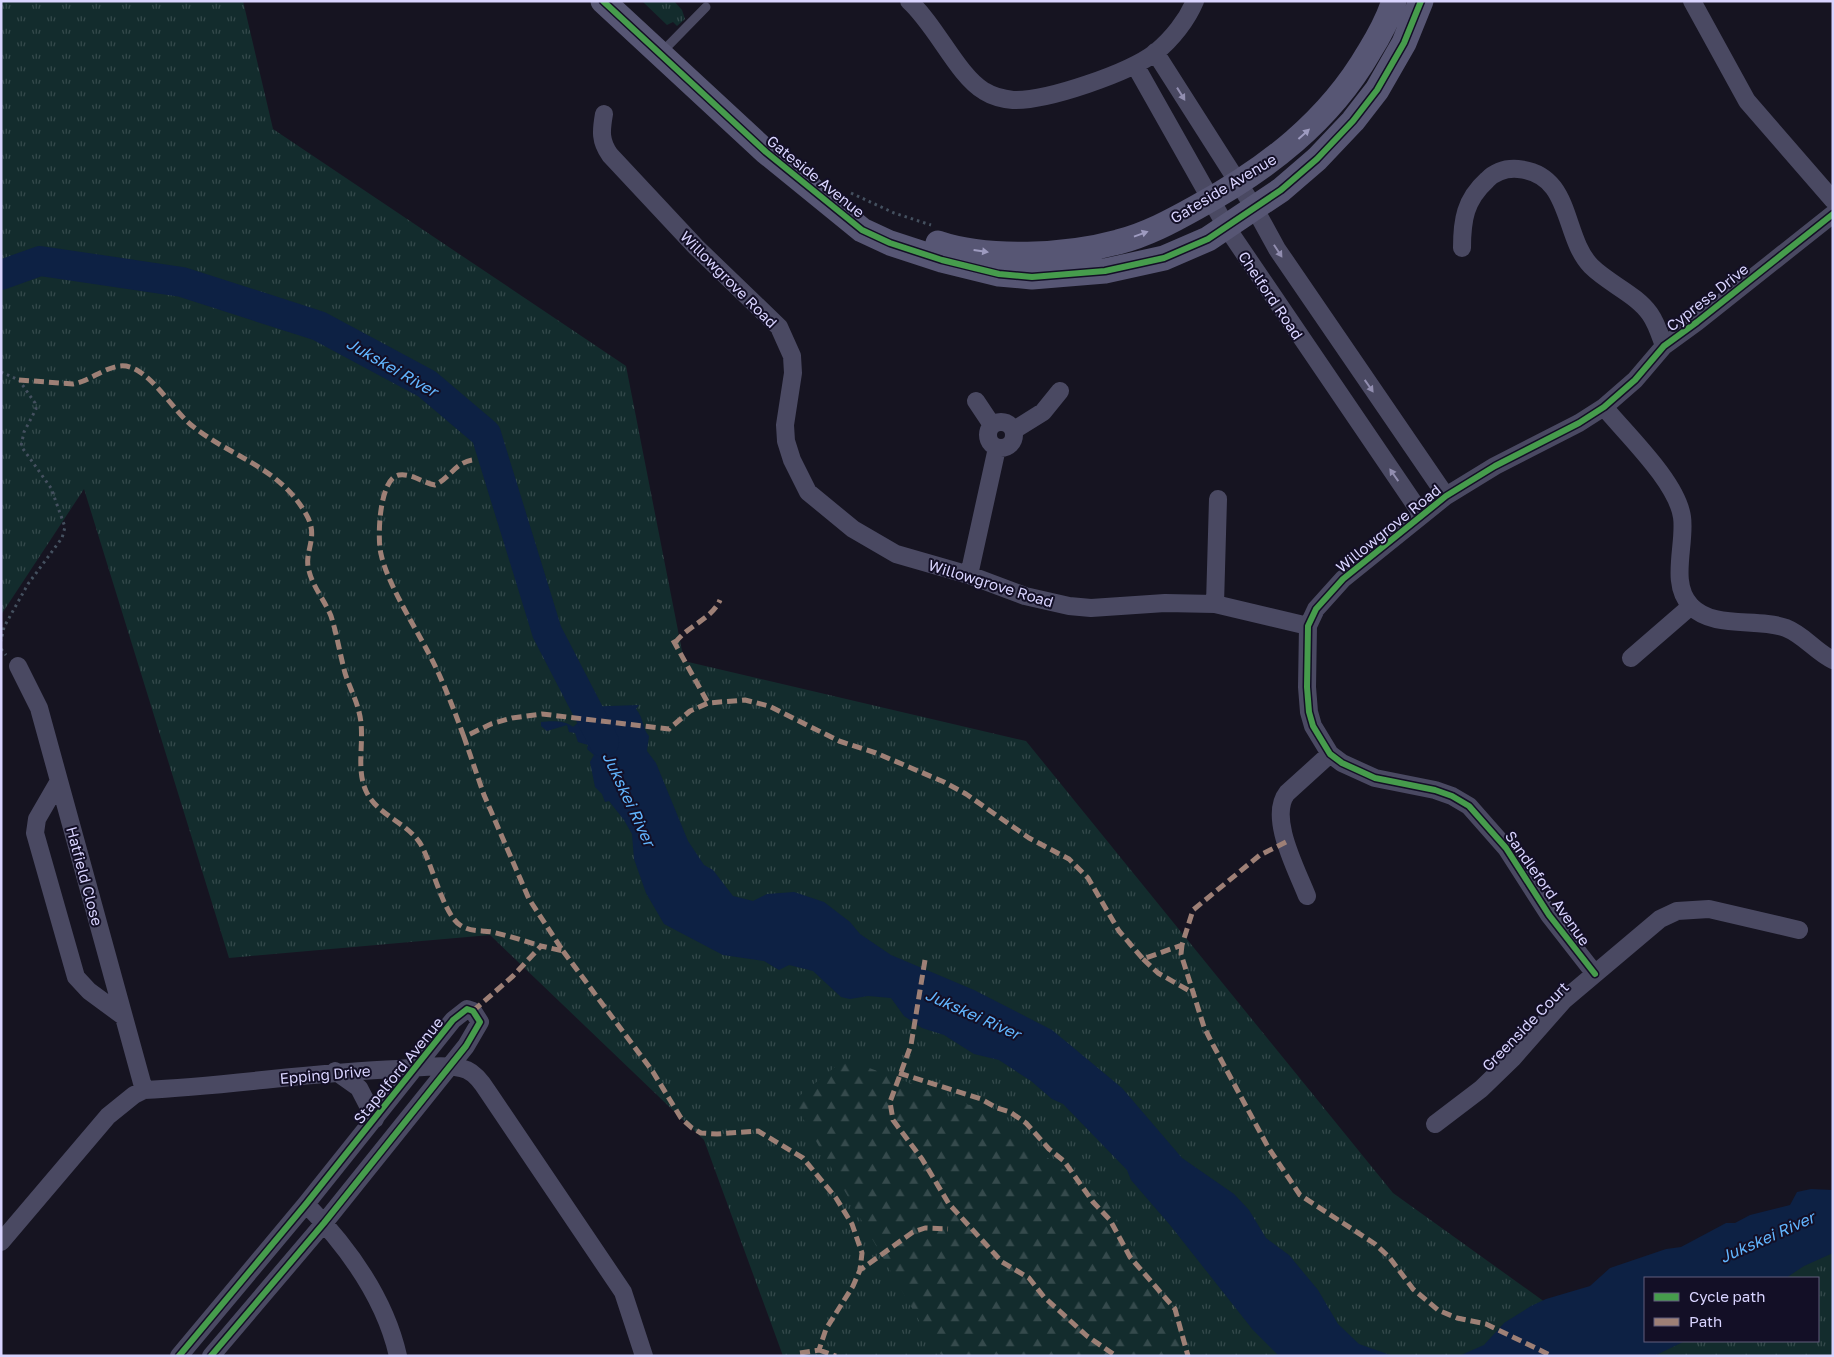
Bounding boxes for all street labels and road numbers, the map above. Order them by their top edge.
street label: Gateside Avenue [764,131,869,221]
street label: Gateside Avenue [1167,149,1279,227]
street label: Willowgrove Road [677,227,781,331]
street label: Chelford Road [1235,248,1307,342]
street label: Cypress Drive [1662,259,1752,335]
street label: Willowgrove Road [1332,480,1444,576]
street label: Willowgrove Road [926,555,1056,611]
street label: Hatfield Close [63,824,107,928]
street label: Sandleford Avenue [1502,827,1594,949]
street label: Greenside Court [1478,978,1572,1074]
street label: Stapelford Avenue [349,1013,447,1127]
street label: Epping Drive [279,1061,371,1087]

